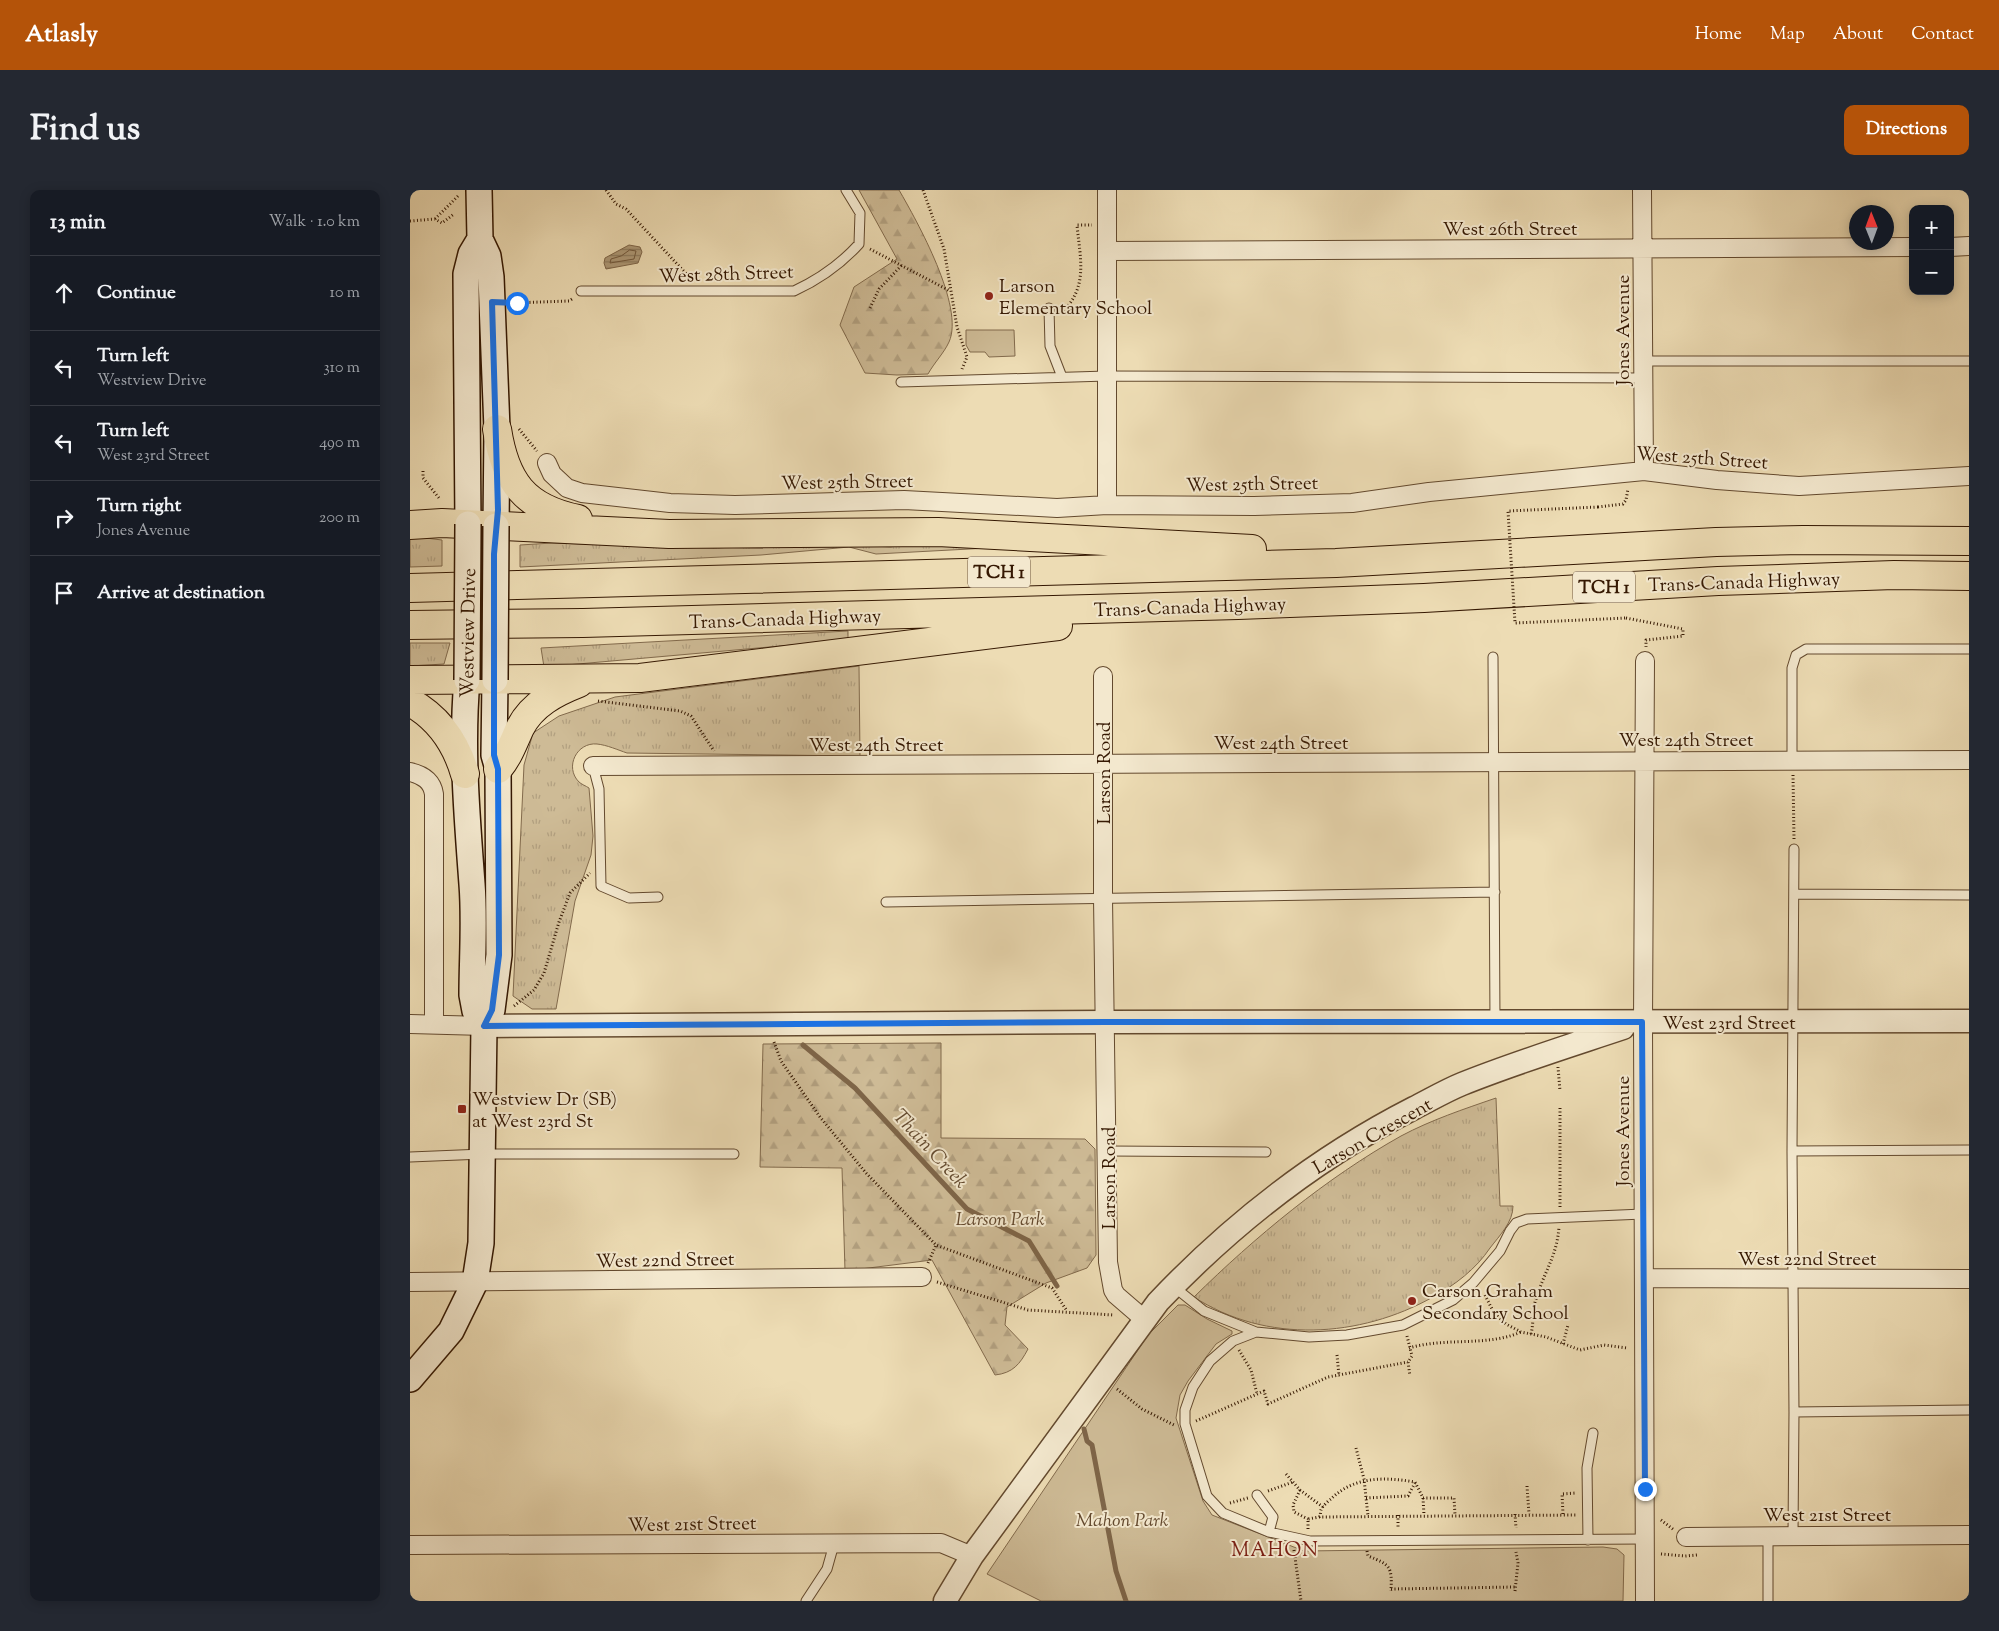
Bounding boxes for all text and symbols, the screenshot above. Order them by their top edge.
text: Atlasly [25,18,98,52]
text: Home [1695,22,1742,48]
text: Map [1770,22,1805,48]
text: About [1833,22,1883,48]
text: Contact [1911,22,1974,48]
text: Find us [30,105,140,156]
button: Directions [1844,105,1969,155]
north arrow [1849,205,1894,250]
map controls [1909,205,1954,295]
button: + [1909,205,1954,250]
text: 13 min [50,208,106,238]
text: Walk · 1.0 km [269,211,360,234]
street label: West 26th Street [1442,217,1578,244]
button: − [1909,250,1954,295]
street label: West 28th Street [658,260,795,291]
place label: Larson Elementary School [999,274,1152,323]
street label: Jones Avenue [1611,274,1638,386]
icon: ahead [50,279,78,307]
text: Continue [97,280,176,307]
text: 10 m [330,282,360,305]
marker: Larson Elementary School [983,290,995,302]
route start [506,292,529,315]
text: Turn left [97,343,169,370]
icon: left [50,354,78,382]
text: 310 m [323,357,360,380]
text: Westview Drive [97,370,206,393]
text: Turn left [97,418,169,445]
icon: left [50,429,78,457]
text: 490 m [319,432,360,455]
street label: West 25th Street [1635,441,1769,478]
text: West 23rd Street [97,445,209,468]
street label: West 25th Street [781,469,914,498]
street label: West 25th Street [1186,471,1319,500]
text: Turn right [97,493,181,520]
icon: right [50,504,78,532]
text: 200 m [319,507,360,530]
text: Jones Avenue [97,520,190,543]
road number: TCH 1 [968,557,1030,588]
street label: Trans-Canada Highway [1647,567,1841,600]
street label: Westview Drive [455,568,484,698]
road number: TCH 1 [1573,572,1635,602]
icon: arrive [50,579,78,607]
text: Arrive at destination [97,580,265,607]
street label: Trans-Canada Highway [1093,592,1287,625]
street label: Trans-Canada Highway [688,604,882,637]
street label: Larson Road [1092,721,1119,824]
street label: West 24th Street [1618,728,1754,755]
street label: West 24th Street [1213,731,1349,758]
street label: West 24th Street [808,733,944,760]
street label: West 23rd Street [1662,1011,1796,1038]
street label: Jones Avenue [1611,1075,1638,1187]
place label: Westview Dr (SB) at West 23rd St [472,1087,617,1136]
street label: Larson Crescent [1309,1092,1438,1182]
marker: Westview Dr (SB) at West 23rd St [456,1103,468,1115]
water label: Thain Creek [885,1104,974,1196]
street label: Larson Road [1097,1126,1124,1229]
park label: Larson Park [955,1207,1045,1234]
street label: West 22nd Street [595,1247,735,1276]
street label: West 22nd Street [1738,1247,1877,1274]
place label: Carson Graham Secondary School [1422,1279,1569,1328]
marker: Carson Graham Secondary School [1406,1295,1418,1307]
route end [1634,1478,1657,1501]
street label: West 21st Street [1763,1503,1892,1530]
park label: Mahon Park [1076,1508,1169,1535]
street label: West 21st Street [628,1511,757,1540]
district label: MAHON [1231,1537,1319,1566]

